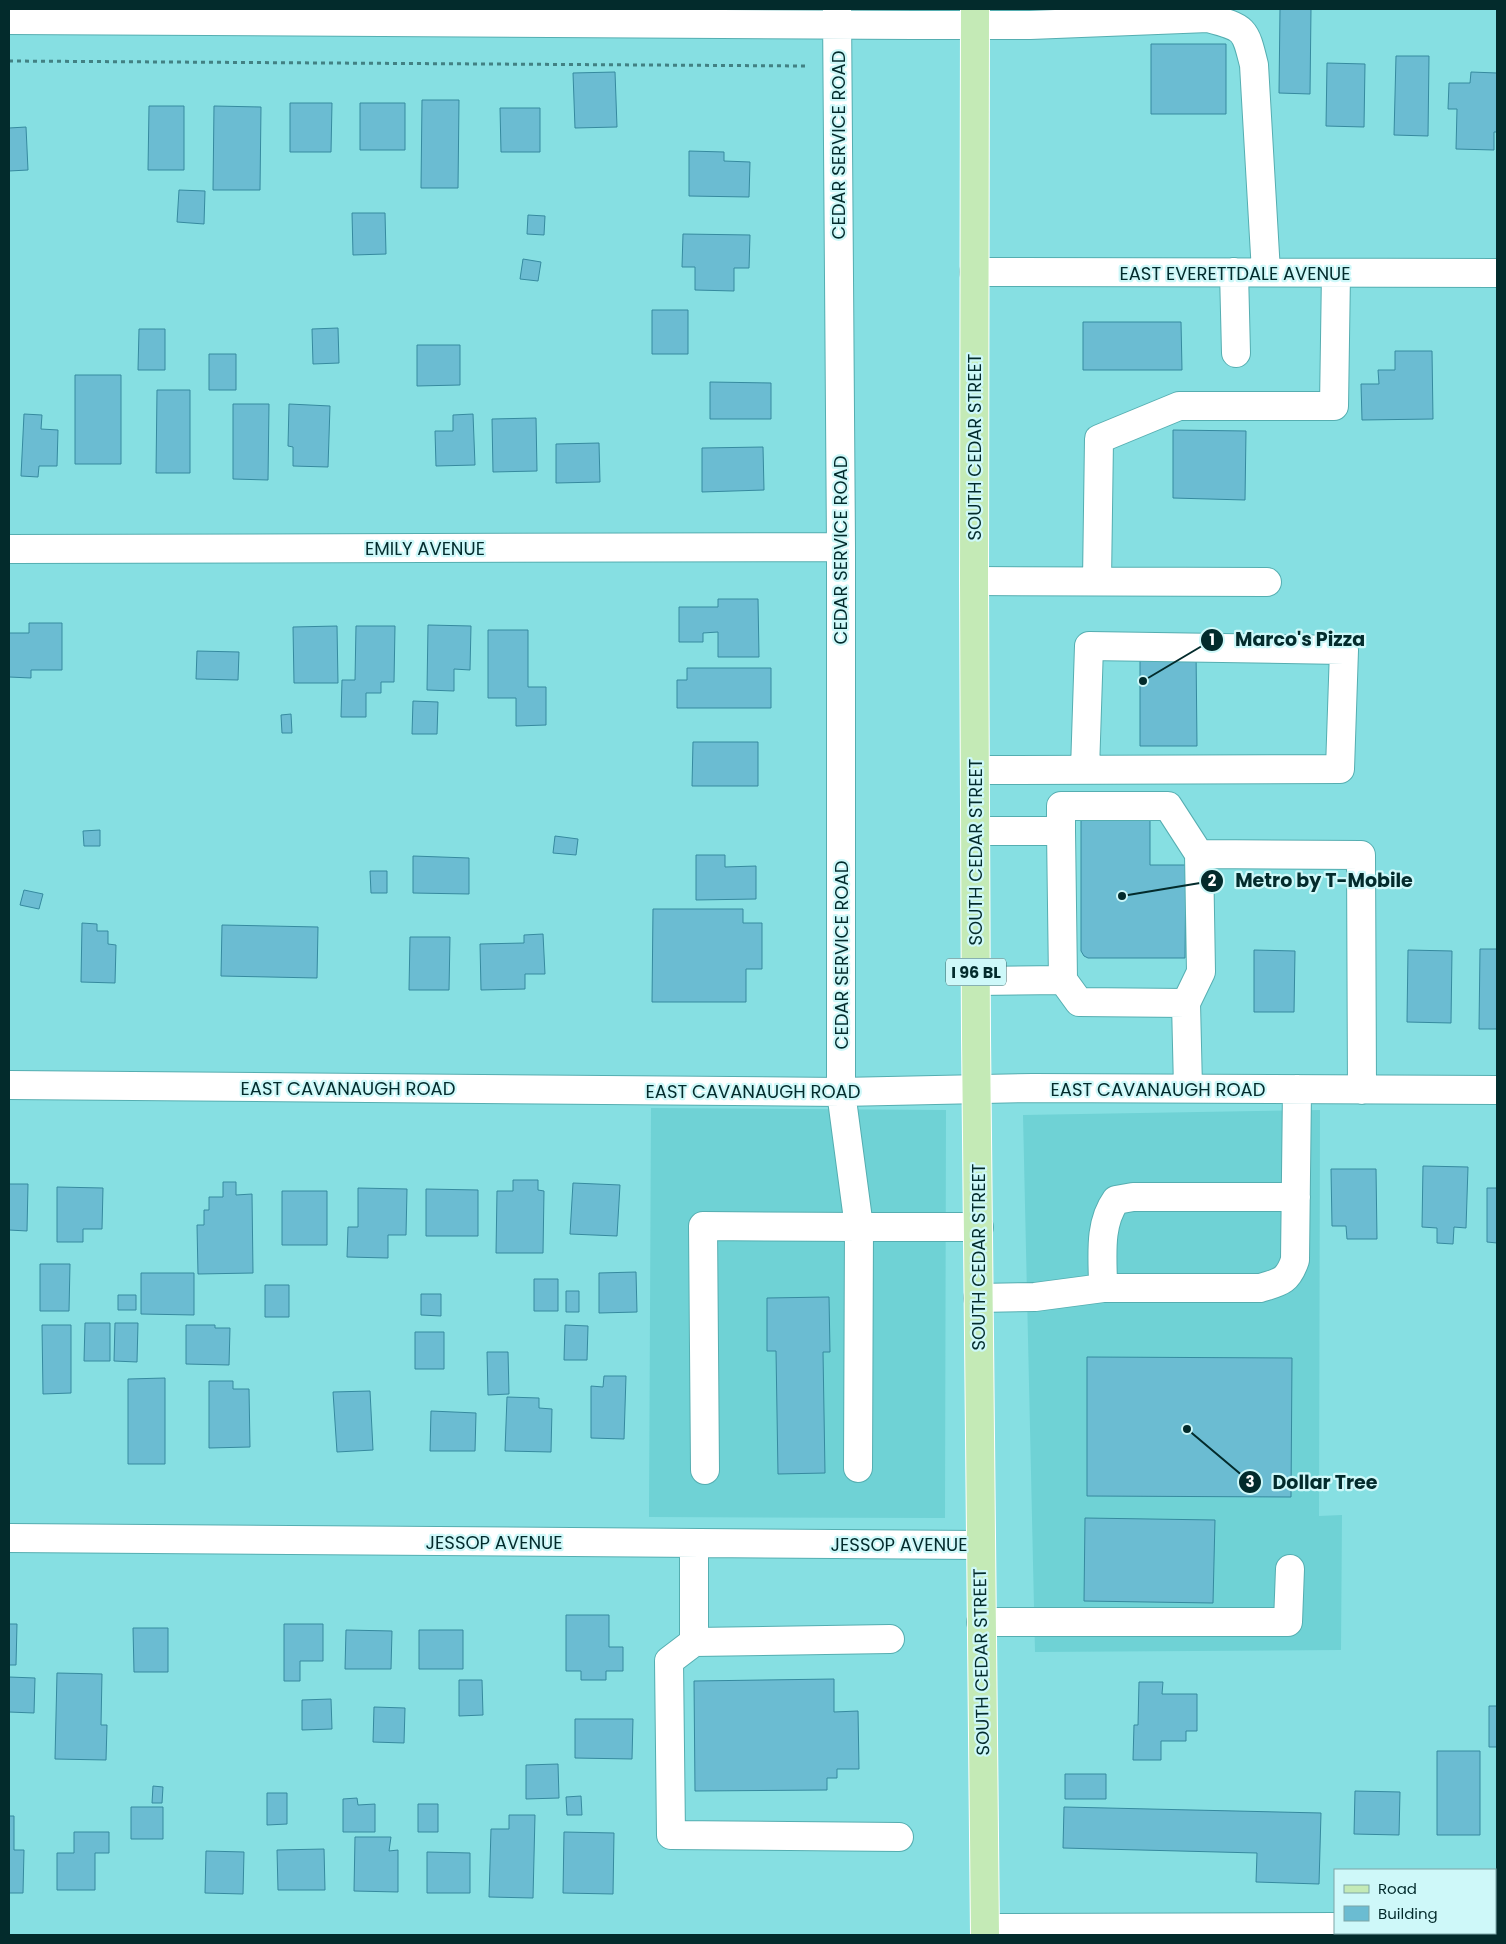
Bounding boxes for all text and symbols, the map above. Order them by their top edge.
street label: CEDAR SERVICE ROAD [826,51,851,239]
street label: EAST EVERETTDALE AVENUE [1119,261,1351,286]
street label: SOUTH CEDAR STREET [962,353,987,541]
street label: CEDAR SERVICE ROAD [828,456,853,644]
street label: EMILY AVENUE [365,536,485,561]
callout: Marco's Pizza [1199,623,1375,657]
text: Marco's Pizza [1235,626,1365,653]
text: 1 [1209,629,1215,650]
street label: SOUTH CEDAR STREET [963,758,988,946]
street label: CEDAR SERVICE ROAD [829,861,854,1049]
callout: Metro by T-Mobile [1200,864,1422,898]
text: Metro by T-Mobile [1235,867,1413,894]
text: 2 [1208,870,1217,891]
road number: I 96 BL [946,959,1006,986]
street label: EAST CAVANAUGH ROAD [241,1076,455,1101]
street label: EAST CAVANAUGH ROAD [1051,1077,1265,1102]
street label: EAST CAVANAUGH ROAD [646,1079,860,1104]
street label: SOUTH CEDAR STREET [966,1163,991,1351]
callout: Dollar Tree [1237,1465,1387,1499]
text: Dollar Tree [1273,1469,1378,1496]
text: 3 [1245,1471,1255,1492]
street label: JESSOP AVENUE [426,1530,562,1555]
street label: JESSOP AVENUE [831,1532,967,1557]
street label: SOUTH CEDAR STREET [967,1568,995,1756]
legend [1334,1869,1496,1934]
text: Road [1378,1878,1417,1899]
text: Building [1378,1903,1438,1924]

